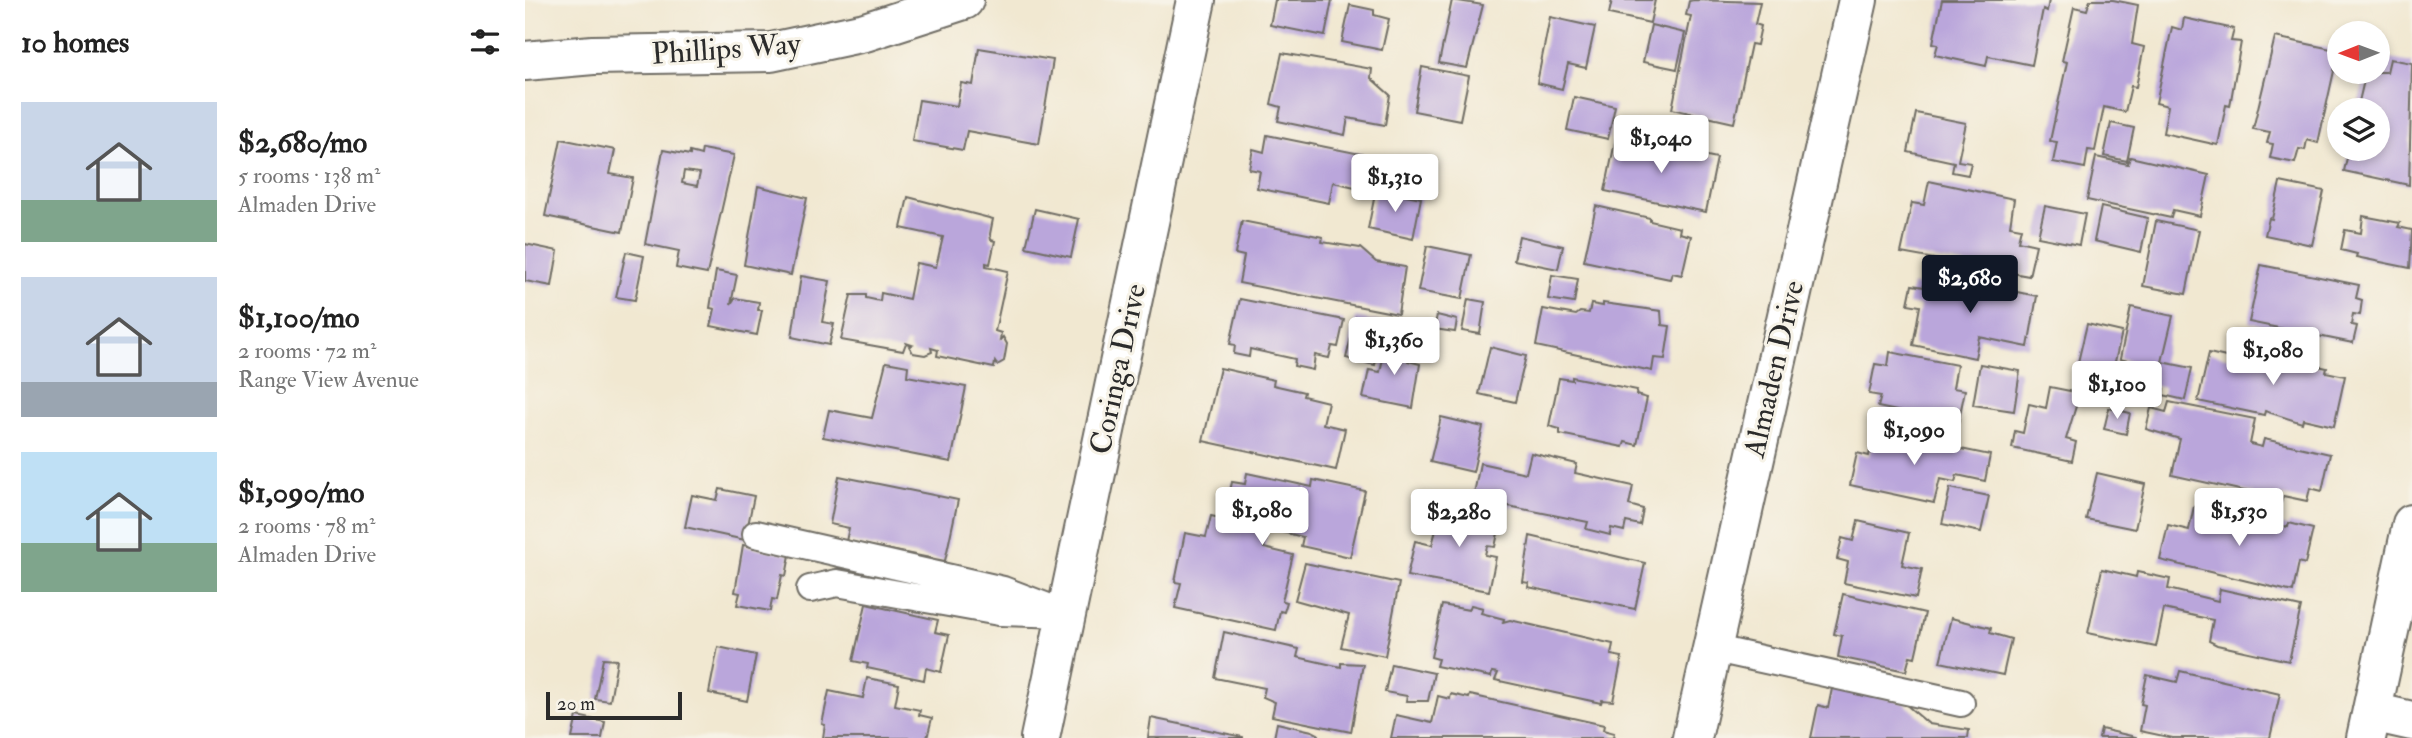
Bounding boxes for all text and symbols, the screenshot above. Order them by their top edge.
north arrow [2327,21,2391,84]
map controls [2327,21,2390,161]
icon: filters [466,23,504,61]
text: 10 homes [21,24,129,61]
street label: Phillips Way [650,25,803,73]
button: layers [2327,98,2390,161]
pin: $1,040 [1604,116,1718,175]
text: $1,040 [1630,123,1692,152]
text: $2,680/mo [238,124,367,161]
icon: home [77,130,161,214]
pin: $1,310 [1338,154,1452,214]
text: 5 rooms · 138 m² [238,161,381,190]
text: $1,310 [1367,162,1423,191]
text: Almaden Drive [238,190,376,219]
pin: $2,680 [1913,256,2027,315]
text: $2,680 [1938,263,2002,292]
street label: Almaden Drive [1735,277,1812,462]
street label: Coringa Drive [1082,280,1154,458]
text: $1,100/mo [238,299,360,336]
icon: home [77,305,161,389]
pin: $1,360 [1337,318,1451,377]
text: $1,360 [1365,325,1423,354]
pin: $1,080 [2216,328,2330,387]
text: $1,080 [2242,335,2304,364]
text: 2 rooms · 72 m² [238,336,376,365]
pin: $1,100 [2060,362,2174,421]
text: Range View Avenue [238,365,419,394]
text: $1,100 [2088,369,2146,398]
pin: $1,090 [1857,407,1971,467]
text: $1,090 [1883,415,1945,444]
text: $1,090/mo [238,474,364,511]
icon: home [77,480,161,564]
pin: $1,080 [1205,488,1319,547]
pin: $1,530 [2182,489,2296,548]
pin: $2,280 [1402,490,1516,549]
text: $1,080 [1231,495,1293,524]
text: $1,530 [2210,496,2268,525]
text: $2,280 [1427,497,1491,526]
text: 2 rooms · 78 m² [238,511,376,540]
text: Almaden Drive [238,540,376,569]
scale bar [546,689,683,721]
text: 20 m [557,692,595,716]

